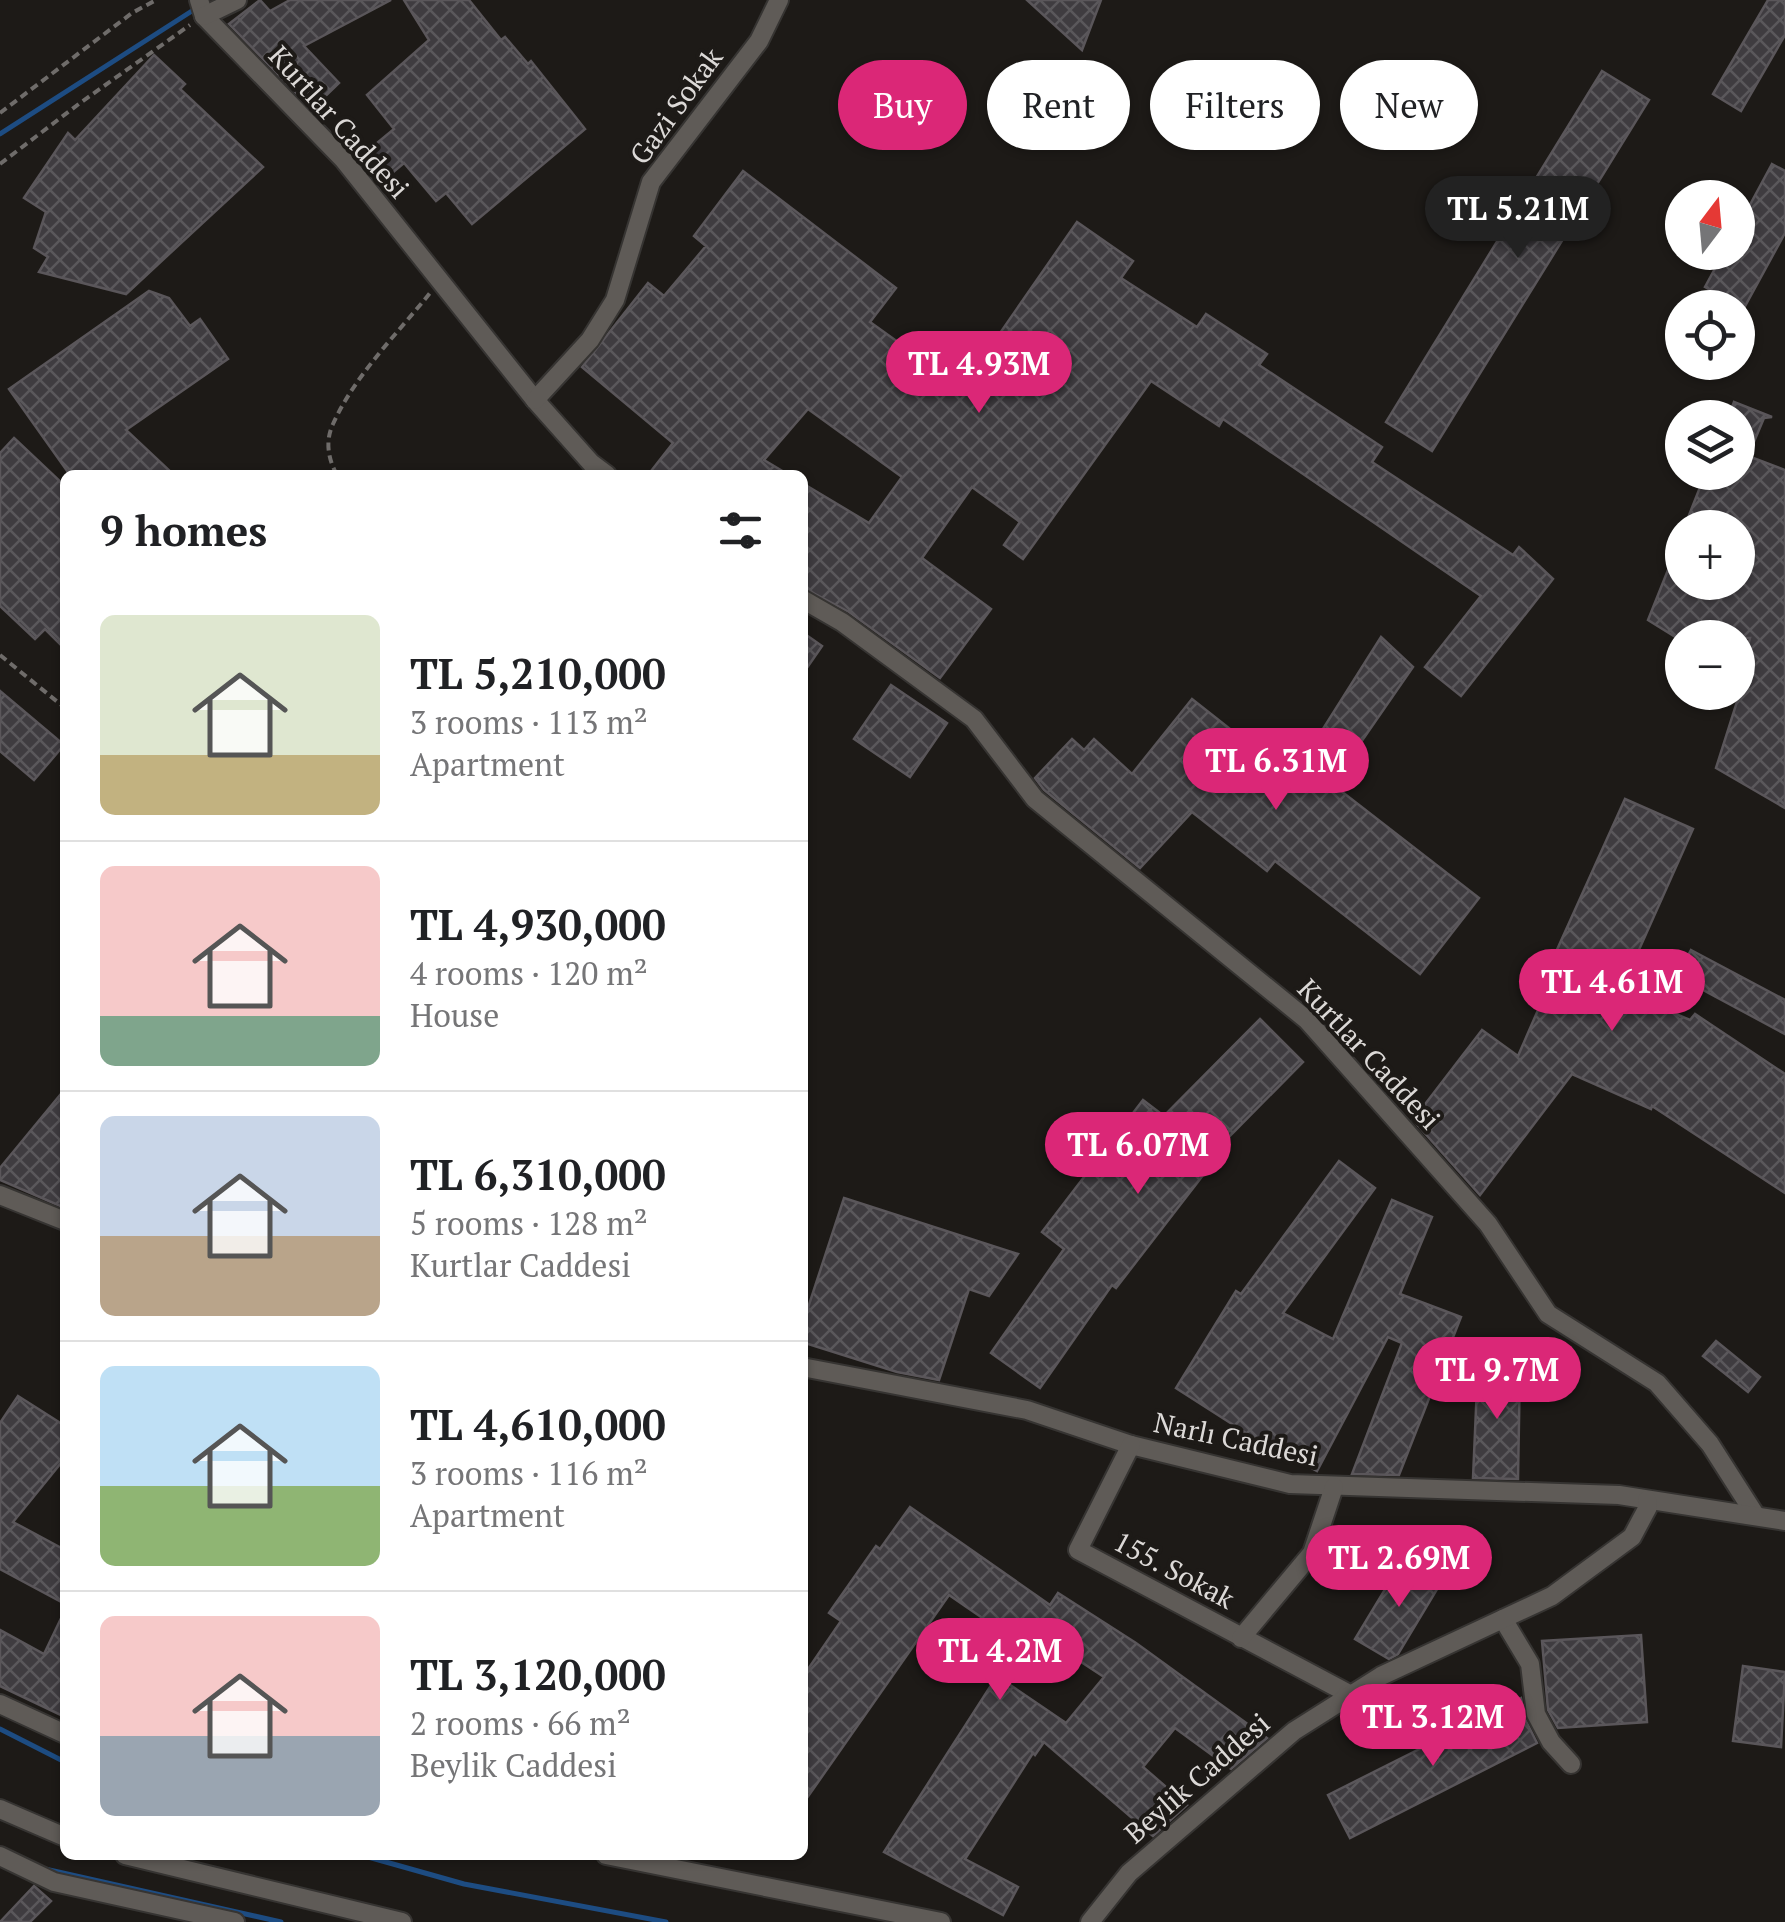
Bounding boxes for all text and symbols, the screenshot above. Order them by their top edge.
street label: Kurtlar Caddesi [261,37,418,206]
street label: Gazi Sokak [621,39,731,172]
chip: Buy [838,60,967,150]
chip: Rent [987,60,1130,150]
chip: Filters [1150,60,1320,150]
chip: New [1340,60,1478,150]
pin: TL 5.21M [1415,176,1621,261]
north arrow [1665,180,1755,270]
map controls [1665,180,1755,710]
text: TL 5.21M [1447,187,1589,229]
button: locate [1665,290,1755,380]
pin: TL 4.93M [876,331,1082,416]
text: TL 4.93M [908,342,1050,384]
button: layers [1665,400,1755,490]
text: 9 homes [100,502,267,558]
icon: filters [713,503,768,558]
button: + [1665,510,1755,600]
button: − [1665,620,1755,710]
text: TL 5,210,000 [410,645,666,701]
icon: home [180,655,300,775]
text: 3 rooms · 113 m² [410,701,648,743]
pin: TL 6.31M [1173,728,1379,813]
text: TL 6.31M [1205,739,1347,781]
text: Apartment [410,743,565,785]
text: TL 4,930,000 [410,896,666,952]
icon: home [180,906,300,1026]
pin: TL 4.61M [1509,949,1715,1034]
text: 4 rooms · 120 m² [410,952,648,994]
text: TL 4.61M [1541,960,1683,1002]
street label: Kurtlar Caddesi [1290,970,1449,1137]
text: House [410,994,499,1036]
pin: TL 6.07M [1035,1112,1241,1197]
text: TL 6.07M [1067,1123,1209,1165]
text: TL 6,310,000 [410,1146,666,1202]
icon: home [180,1156,300,1276]
text: 5 rooms · 128 m² [410,1202,648,1244]
text: Kurtlar Caddesi [410,1244,631,1286]
pin: TL 9.7M [1405,1337,1589,1422]
text: TL 9.7M [1435,1348,1559,1390]
text: TL 4,610,000 [410,1396,666,1452]
street label: Narlı Caddesi [1151,1403,1322,1474]
icon: home [180,1406,300,1526]
text: 3 rooms · 116 m² [410,1452,648,1494]
text: Apartment [410,1494,565,1536]
street label: 155. Sokak [1107,1522,1242,1617]
pin: TL 2.69M [1296,1525,1502,1610]
text: TL 2.69M [1328,1536,1470,1578]
pin: TL 4.2M [908,1618,1092,1703]
text: TL 4.2M [938,1629,1062,1671]
text: TL 3,120,000 [410,1646,666,1702]
icon: home [180,1656,300,1776]
pin: TL 3.12M [1330,1684,1536,1769]
text: TL 3.12M [1362,1695,1504,1737]
text: 2 rooms · 66 m² [410,1702,631,1744]
street label: Beylik Caddesi [1116,1704,1277,1851]
text: Beylik Caddesi [410,1744,617,1786]

